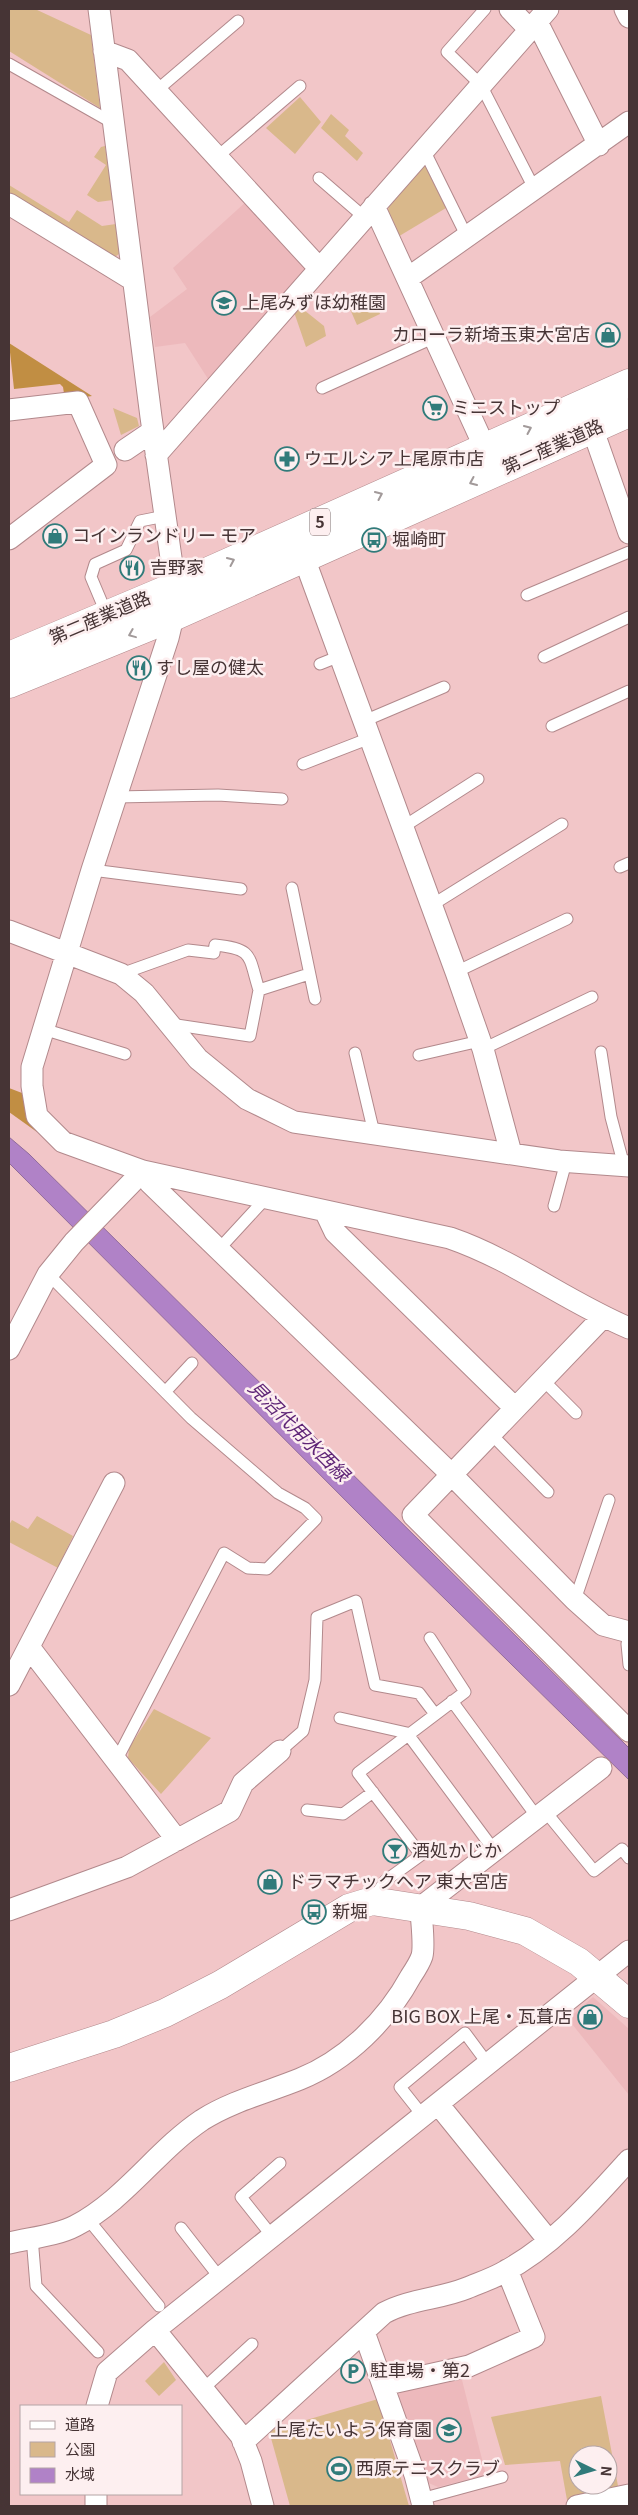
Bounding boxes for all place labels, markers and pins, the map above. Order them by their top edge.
place label: 上尾みずほ幼稚園 [242,288,386,314]
school or university icon: 上尾みずほ幼稚園 [211,290,237,316]
place label: カローラ新埼玉東大宮店 [392,320,590,346]
shop icon: カローラ新埼玉東大宮店 [595,322,621,348]
place label: ミニストップ [452,393,560,419]
supermarket icon: ミニストップ [422,395,448,421]
place label: ウエルシア上尾原市店 [304,444,484,470]
pharmacy icon: ウエルシア上尾原市店 [274,446,300,472]
place label: コインランドリー モア [72,521,256,547]
shop icon: コインランドリー モア [42,523,68,549]
place label: 堀崎町 [392,525,446,551]
bus stop icon: 堀崎町 [361,527,387,553]
place label: 吉野家 [150,553,204,579]
restaurant icon: 吉野家 [119,555,145,581]
place label: すし屋の健太 [156,653,264,679]
restaurant icon: すし屋の健太 [126,655,152,681]
place label: 酒処かじか [412,1836,502,1862]
bar icon: 酒処かじか [382,1838,408,1864]
place label: ドラマチックヘア 東大宮店 [288,1867,508,1893]
shop icon: ドラマチックヘア 東大宮店 [257,1869,283,1895]
place label: 新堀 [332,1897,368,1923]
bus stop icon: 新堀 [301,1899,327,1925]
place label: BIG BOX 上尾・瓦葺店 [391,2002,572,2028]
shop icon: BIG BOX 上尾・瓦葺店 [577,2004,603,2030]
place label: 駐車場・第2 [370,2356,470,2382]
parking icon: 駐車場・第2 [340,2358,366,2384]
place label: 上尾たいよう保育園 [270,2415,432,2441]
school or university icon: 上尾たいよう保育園 [436,2417,462,2443]
place label: 西原テニスクラブ [356,2454,500,2480]
sports icon: 西原テニスクラブ [326,2456,352,2482]

